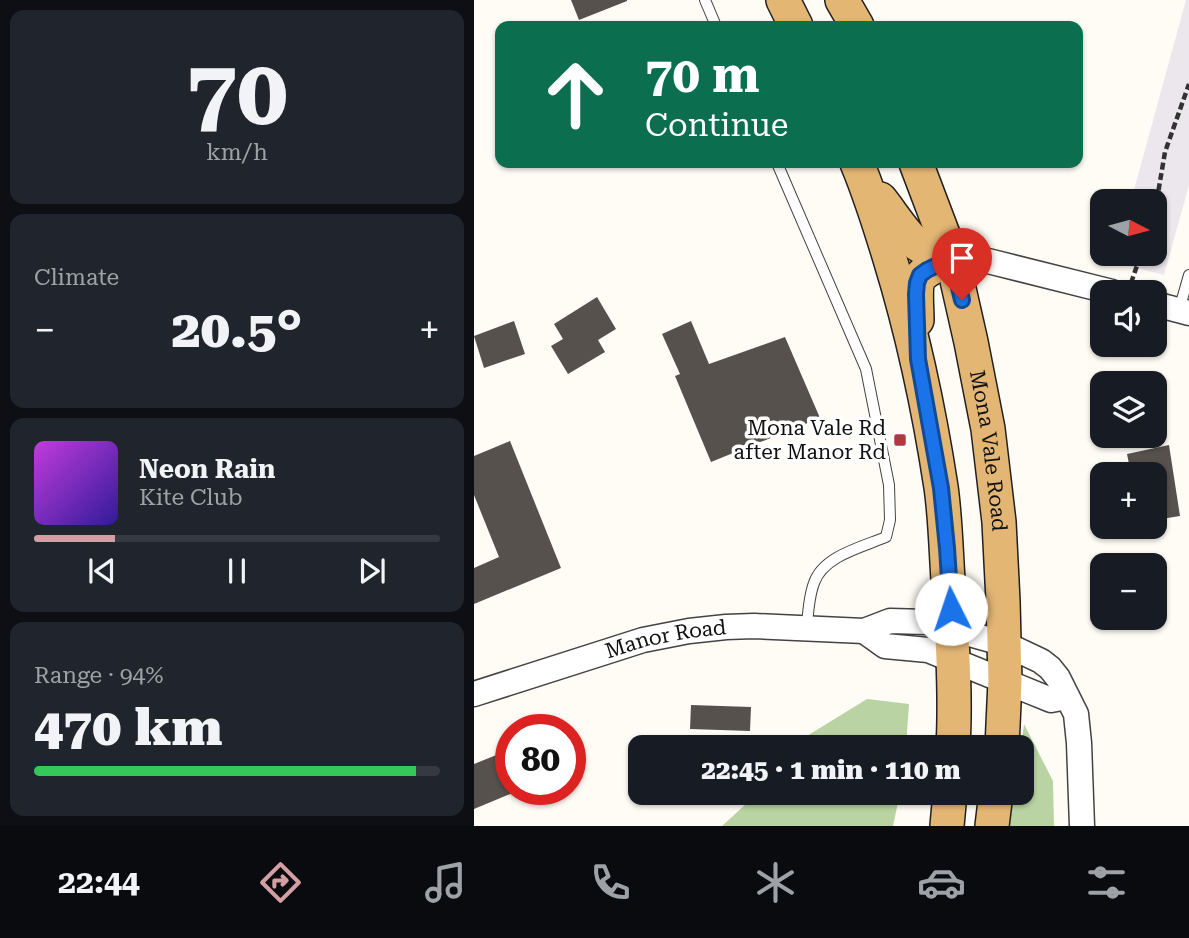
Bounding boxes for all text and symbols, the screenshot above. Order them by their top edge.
text: 70 [186,40,288,146]
text: 70 m [645,47,760,104]
icon: ahead [530,49,621,140]
text: Continue [645,106,788,144]
text: km/h [206,139,268,166]
north arrow [1090,189,1167,266]
map controls [1090,189,1167,630]
pin [932,228,992,300]
icon: arrive [943,239,981,277]
text: Climate [34,264,119,291]
button: sound [1090,280,1167,357]
text: 20.5° [172,299,302,360]
text: − [34,308,55,352]
text: + [419,308,440,352]
street label: Mona Vale Road [965,368,1011,532]
button: layers [1090,371,1167,448]
place label: Mona Vale Rd after Manor Rd [734,416,887,464]
marker: Mona Vale Rd after Manor Rd [892,432,908,448]
text: Neon Rain [139,454,275,484]
button: + [1090,462,1167,539]
text: Kite Club [139,484,243,511]
icon: previous [83,552,121,590]
icon: pause [218,552,256,590]
icon: next [353,552,391,590]
button: − [1090,553,1167,630]
position arrow [914,572,988,646]
street label: Manor Road [602,615,728,663]
text: Range · 94% [34,662,163,689]
text: 470 km [34,697,222,758]
speed limit sign: 80 [495,714,586,805]
text: 22:45 · 1 min · 110 m [701,755,961,785]
icon: directions [256,858,305,907]
icon: music [421,858,470,907]
icon: phone [586,858,635,907]
icon: climate [751,858,800,907]
icon: car [917,858,966,907]
icon: filters [1082,858,1131,907]
text: 22:44 [58,863,140,901]

